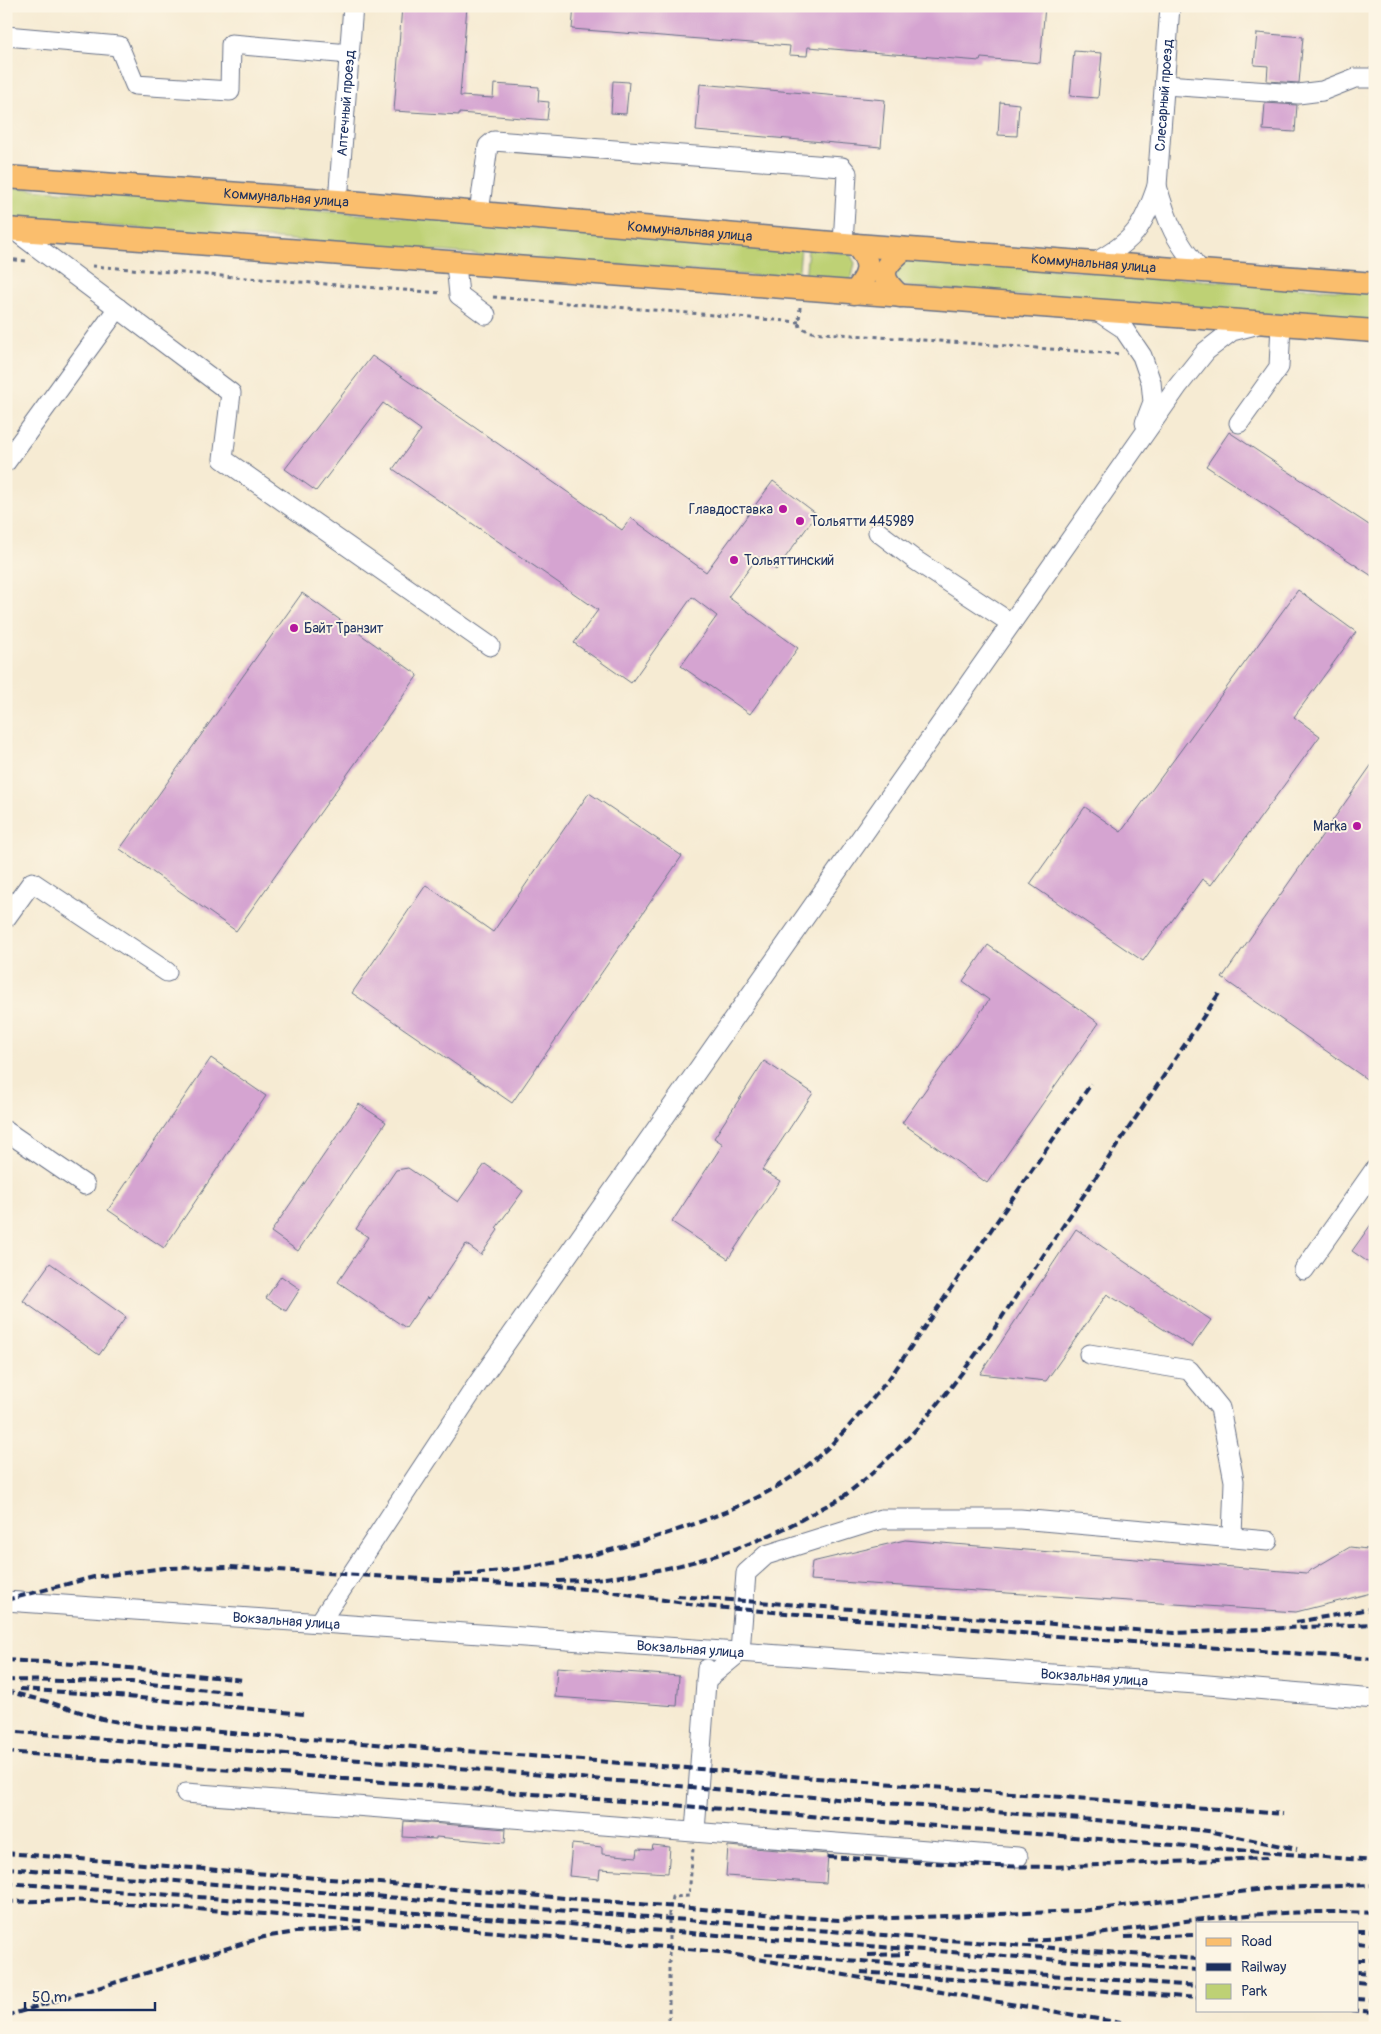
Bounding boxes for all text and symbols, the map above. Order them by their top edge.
street label: Слесарный проезд [1151,38,1176,152]
street label: Аптечный проезд [333,49,358,157]
street label: Коммунальная улица [223,184,350,210]
street label: Коммунальная улица [627,217,753,245]
street label: Коммунальная улица [1030,250,1157,276]
place label: Главдоставка [689,501,773,518]
marker: Главдоставка [777,503,789,515]
place label: Тольятти 445989 [810,513,914,530]
marker: Тольятти 445989 [794,515,806,527]
place label: Тольяттинский [744,552,834,569]
marker: Тольяттинский [728,554,740,566]
place label: Байт Транзит [304,620,384,637]
marker: Байт Транзит [288,622,300,634]
place label: Marka [1313,818,1347,835]
marker: Marka [1351,820,1363,832]
street label: Вокзальная улица [232,1608,341,1633]
street label: Вокзальная улица [636,1636,745,1661]
street label: Вокзальная улица [1040,1665,1149,1689]
legend [1196,1922,1358,2012]
text: Road [1241,1932,1272,1951]
text: Railway [1241,1958,1287,1977]
scale bar [25,1979,155,2011]
text: Park [1241,1982,1268,2001]
text: 50 m [32,1988,67,2007]

